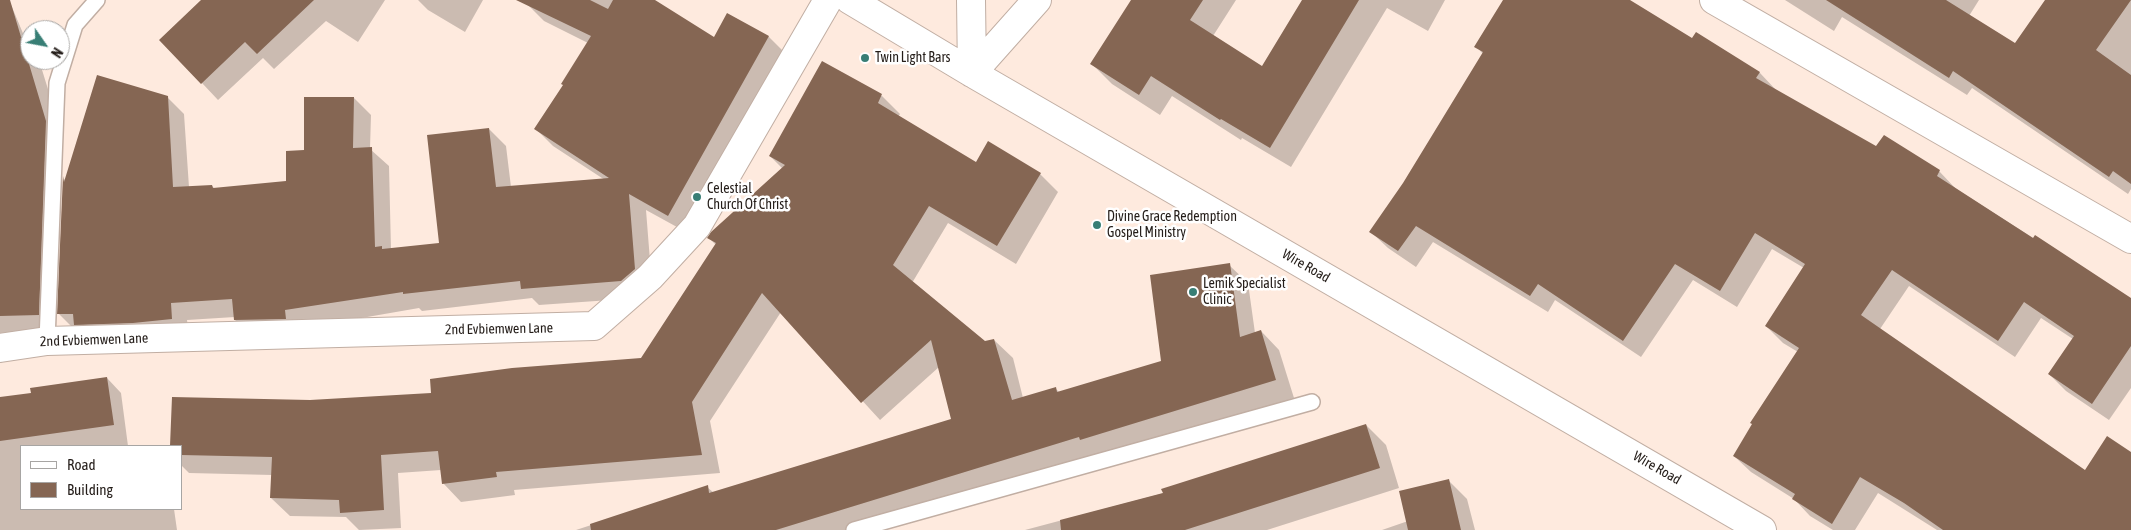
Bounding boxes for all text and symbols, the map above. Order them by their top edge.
north arrow [20,20,70,70]
text: N [48,45,66,60]
place label: Twin Light Bars [875,50,950,66]
marker: Twin Light Bars [859,52,871,64]
place label: Celestial Church Of Christ [707,181,788,213]
marker: Celestial Church Of Christ [691,191,703,203]
place label: Divine Grace Redemption Gospel Ministry [1107,209,1237,242]
marker: Divine Grace Redemption Gospel Ministry [1091,219,1103,231]
street label: Wire Road [1279,246,1333,286]
place label: Lemik Specialist Clinic [1203,276,1286,308]
marker: Lemik Specialist Clinic [1187,286,1199,298]
street label: 2nd Evbiemwen Lane [445,320,553,338]
street label: 2nd Evbiemwen Lane [40,330,148,350]
legend [20,445,182,510]
street label: Wire Road [1630,448,1684,488]
text: Road [67,456,96,473]
text: Building [67,481,113,498]

